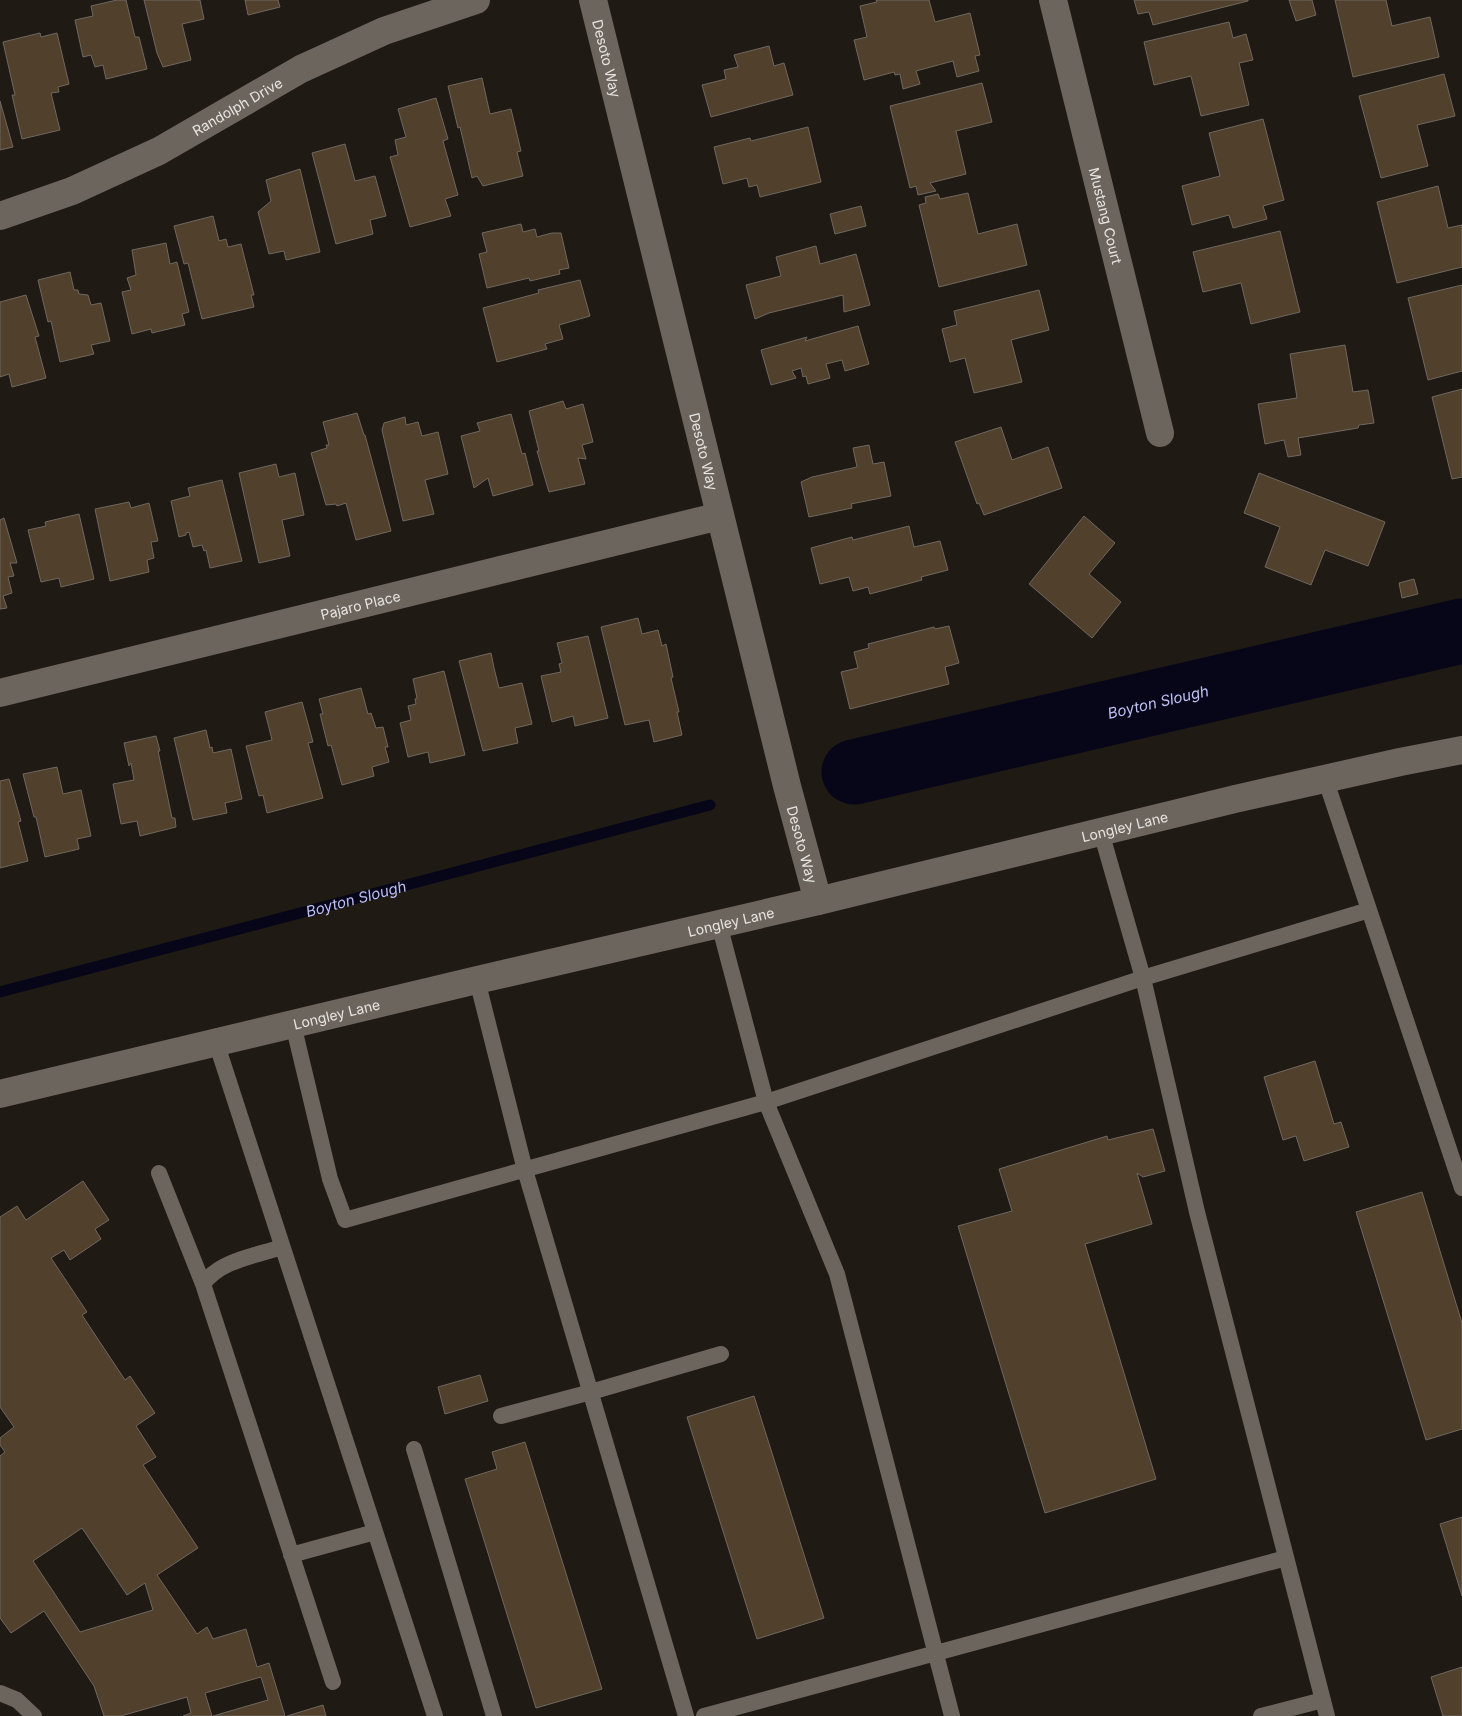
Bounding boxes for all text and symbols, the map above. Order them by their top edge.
street label: Desoto Way [590,18,625,99]
street label: Randolph Drive [189,73,285,139]
street label: Mustang Court [1086,166,1126,266]
street label: Desoto Way [687,411,722,492]
street label: Pajaro Place [318,586,402,622]
water label: Boyton Slough [1105,681,1211,722]
street label: Desoto Way [784,804,821,885]
street label: Longley Lane [1079,807,1170,845]
water label: Boyton Slough [303,876,408,921]
street label: Longley Lane [686,903,776,939]
street label: Longley Lane [291,995,382,1032]

